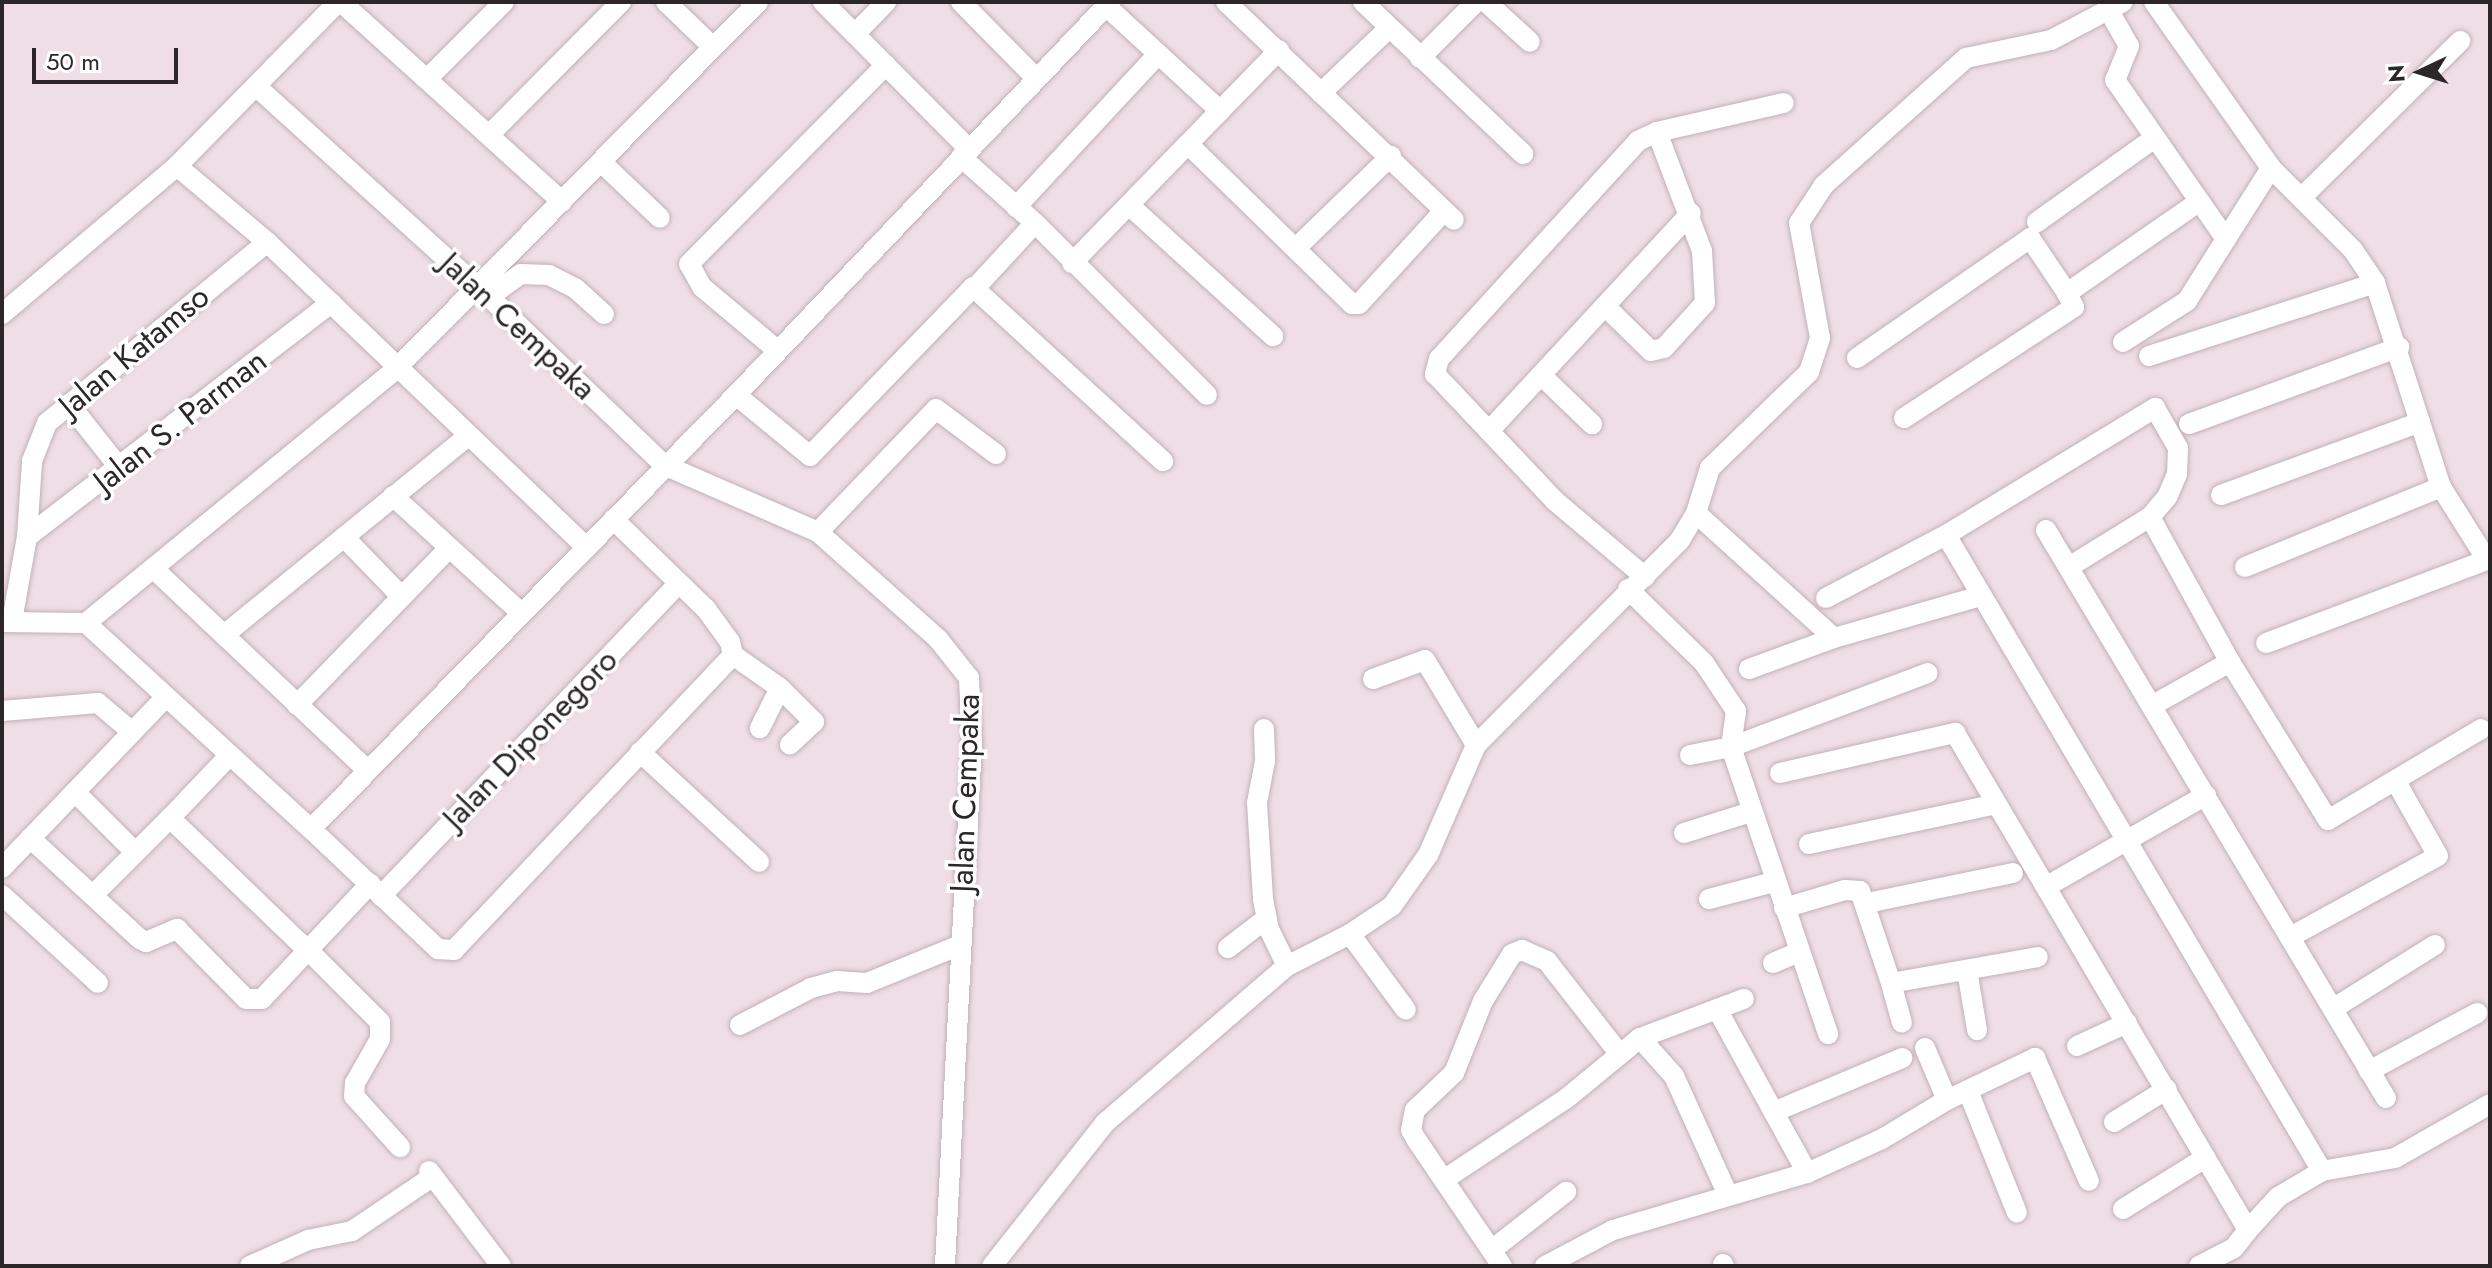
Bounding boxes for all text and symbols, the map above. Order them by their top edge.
scale bar [36,32,182,82]
north arrow [2380,32,2460,112]
text: 50 m [46,44,100,79]
text: N [2379,64,2413,84]
street label: Jalan Cempaka [432,244,604,408]
street label: Jalan Katamso [51,277,217,425]
street label: Jalan S. Parman [86,342,274,500]
street label: Jalan Diponegoro [435,641,625,837]
street label: Jalan Cempaka [942,693,988,893]

